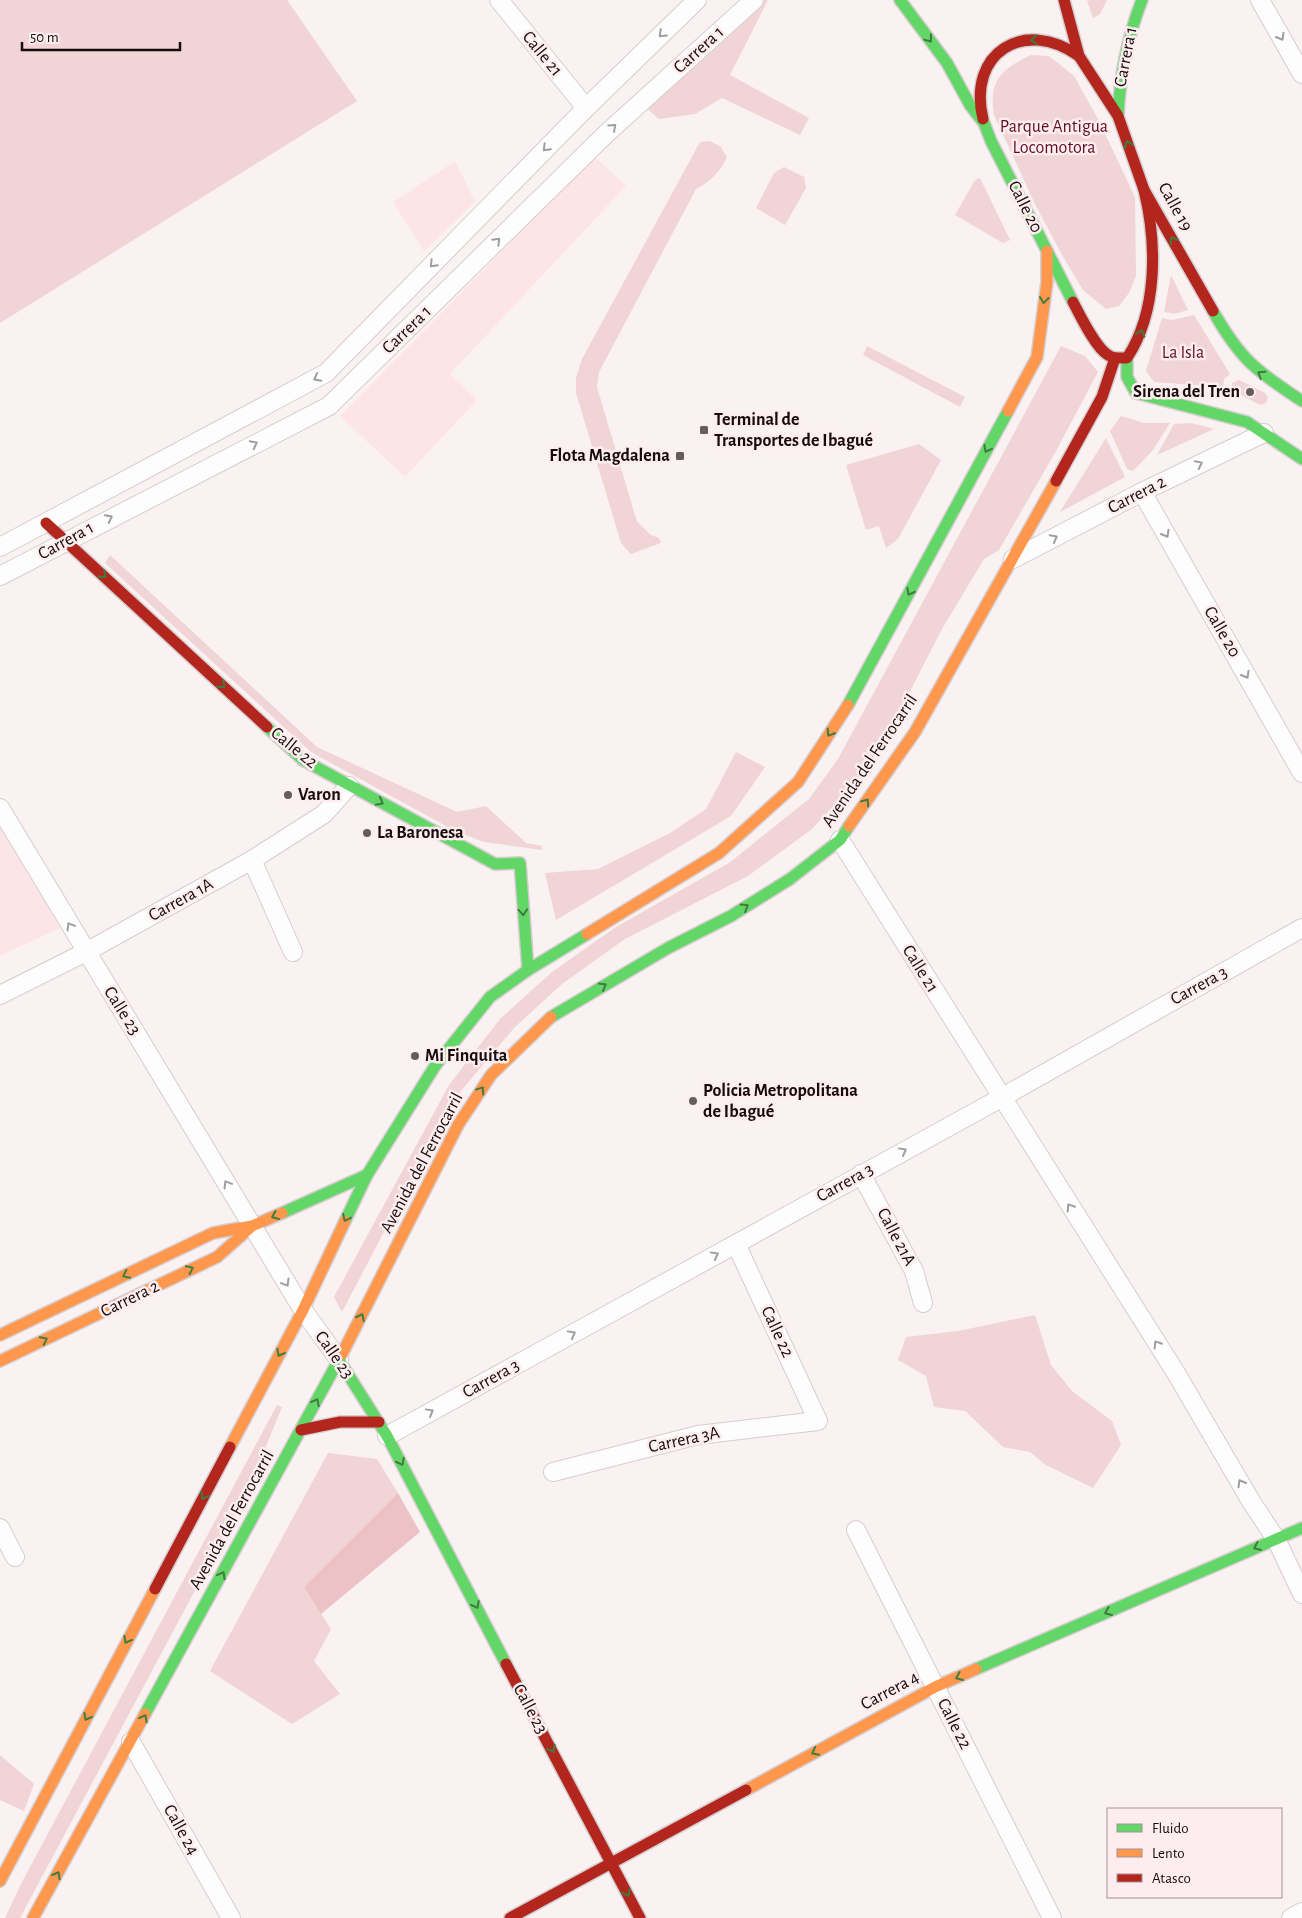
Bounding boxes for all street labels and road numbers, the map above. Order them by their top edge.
street label: Carrera 1 [670,23,728,77]
street label: Carrera 1 [1111,26,1141,88]
street label: Calle 21 [519,28,565,80]
street label: Calle 20 [1004,178,1046,236]
street label: Calle 19 [1154,180,1196,234]
street label: Carrera 1 [379,303,435,357]
street label: Carrera 2 [1105,473,1169,517]
street label: Carrera 1 [35,518,97,564]
street label: Calle 20 [1200,603,1244,661]
street label: Avenida del Ferrocarril [819,691,921,831]
street label: Calle 22 [267,724,321,772]
street label: Carrera 1A [146,875,217,925]
street label: Calle 21 [899,942,941,996]
street label: Carrera 3 [1168,963,1230,1009]
street label: Calle 23 [100,984,144,1038]
street label: Avenida del Ferrocarril [377,1090,467,1236]
street label: Carrera 3 [814,1160,876,1206]
street label: Calle 21A [873,1205,919,1269]
street label: Carrera 2 [98,1277,162,1321]
street label: Calle 22 [757,1304,797,1360]
street label: Calle 23 [311,1328,357,1382]
street label: Carrera 3 [460,1356,522,1402]
street label: Carrera 3A [647,1424,722,1456]
street label: Avenida del Ferrocarril [186,1447,278,1593]
street label: Carrera 4 [858,1668,922,1714]
street label: Calle 23 [510,1681,550,1737]
street label: Calle 22 [934,1696,974,1752]
street label: Calle 24 [160,1802,202,1859]

